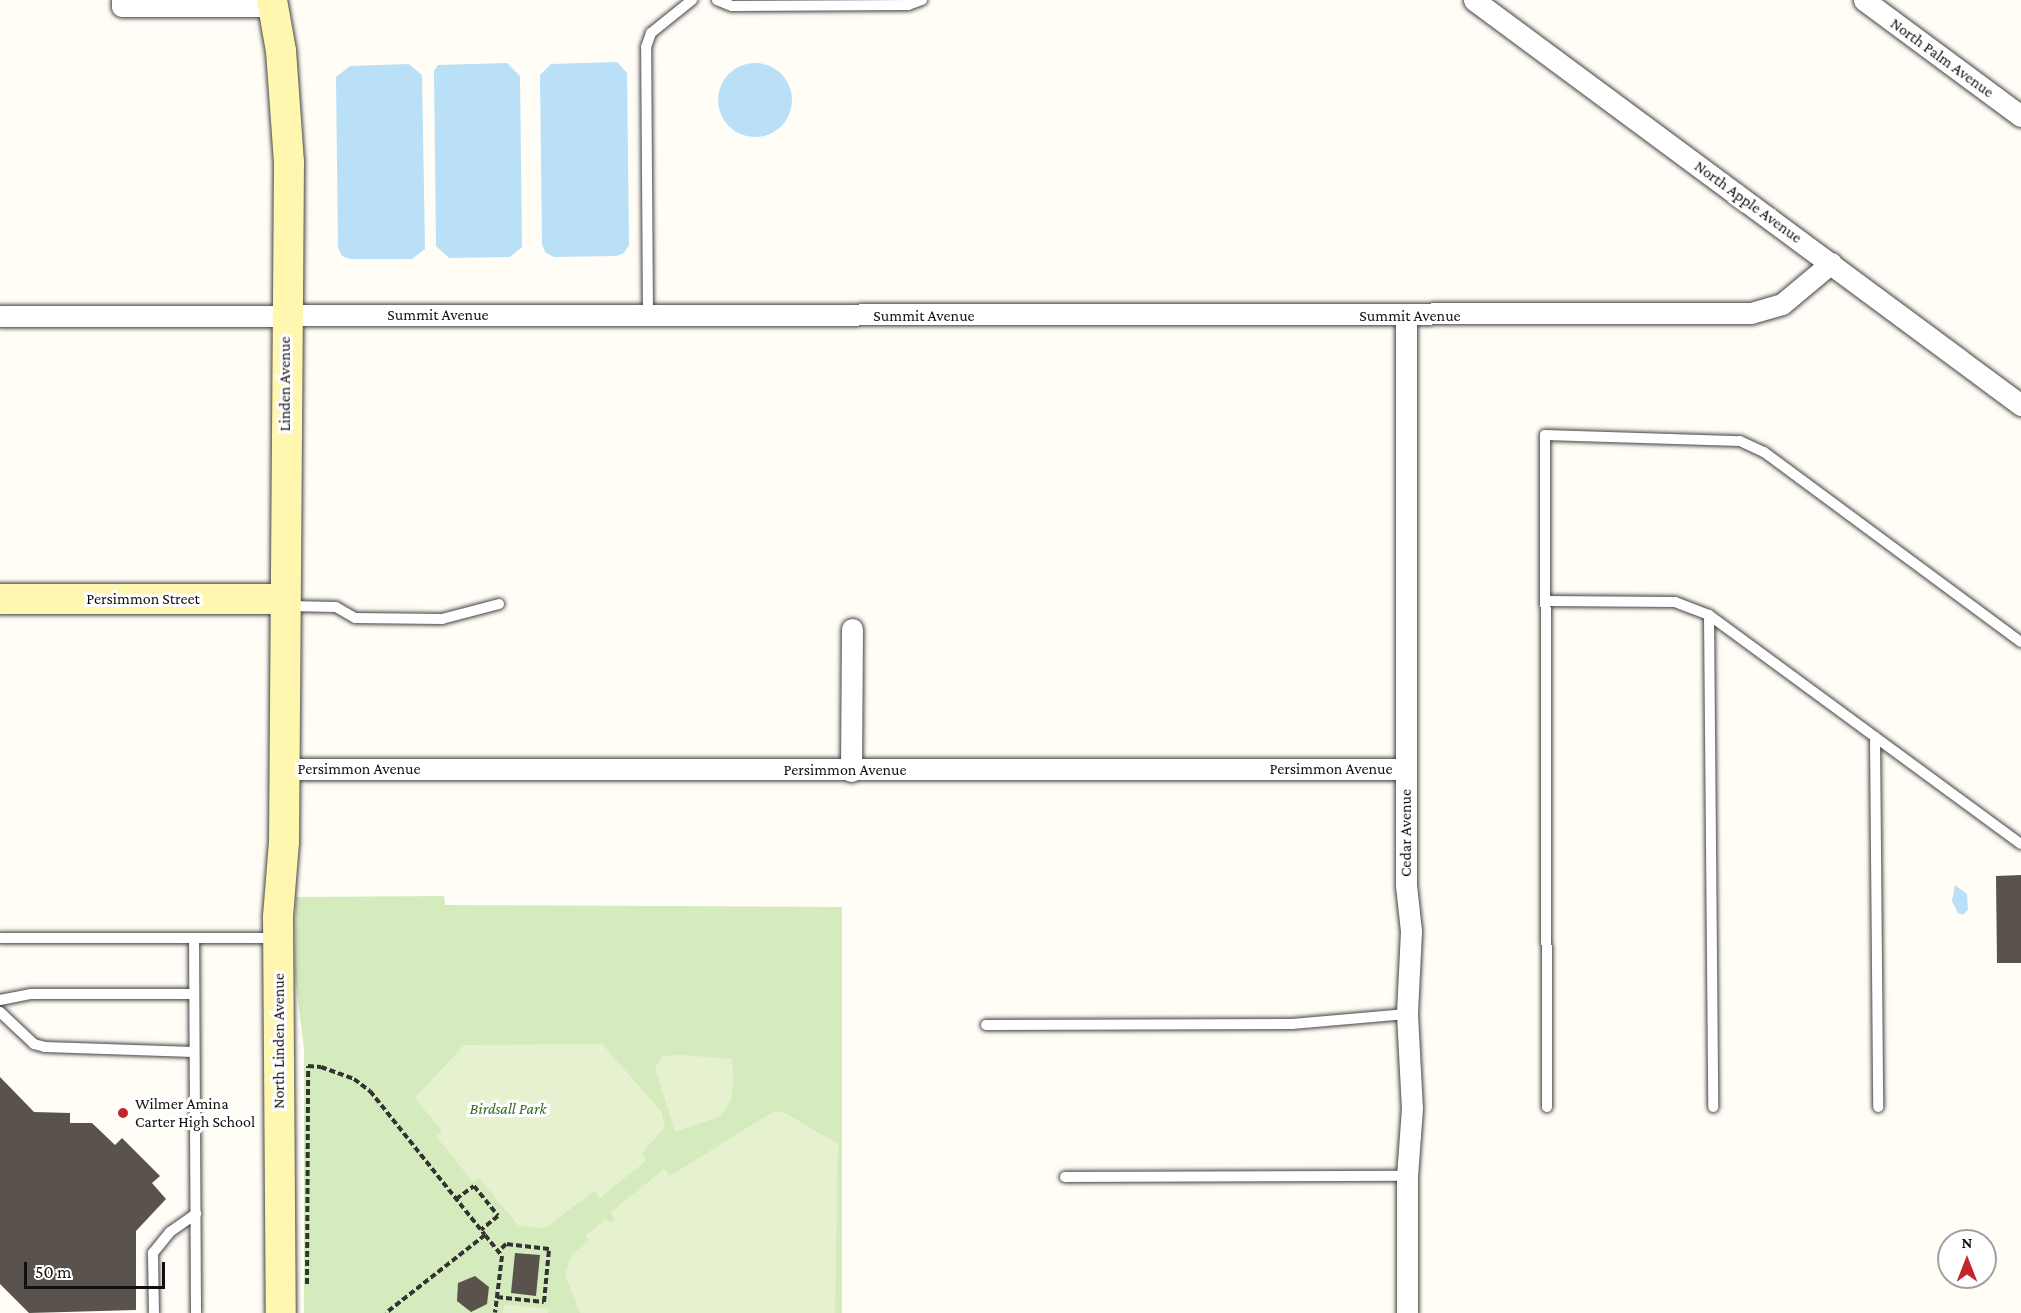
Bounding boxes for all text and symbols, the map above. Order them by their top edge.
street label: North Palm Avenue [1886,14,1998,102]
street label: North Apple Avenue [1691,157,1805,247]
street label: Summit Avenue [387,305,489,325]
street label: Summit Avenue [873,306,975,326]
street label: Summit Avenue [1359,306,1461,326]
street label: Linden Avenue [275,337,295,431]
street label: Persimmon Street [86,589,200,609]
street label: Persimmon Avenue [297,759,421,779]
street label: Persimmon Avenue [1269,759,1393,779]
street label: Persimmon Avenue [783,760,907,780]
street label: Cedar Avenue [1396,789,1416,877]
street label: North Linden Avenue [269,973,289,1109]
place label: Wilmer Amina Carter High School [135,1094,255,1132]
park label: Birdsall Park [470,1099,546,1119]
marker: Wilmer Amina Carter High School [116,1106,130,1120]
north arrow [1937,1229,1997,1289]
text: N [1962,1234,1972,1251]
scale bar [27,1250,168,1288]
text: 50 m [35,1262,72,1282]

